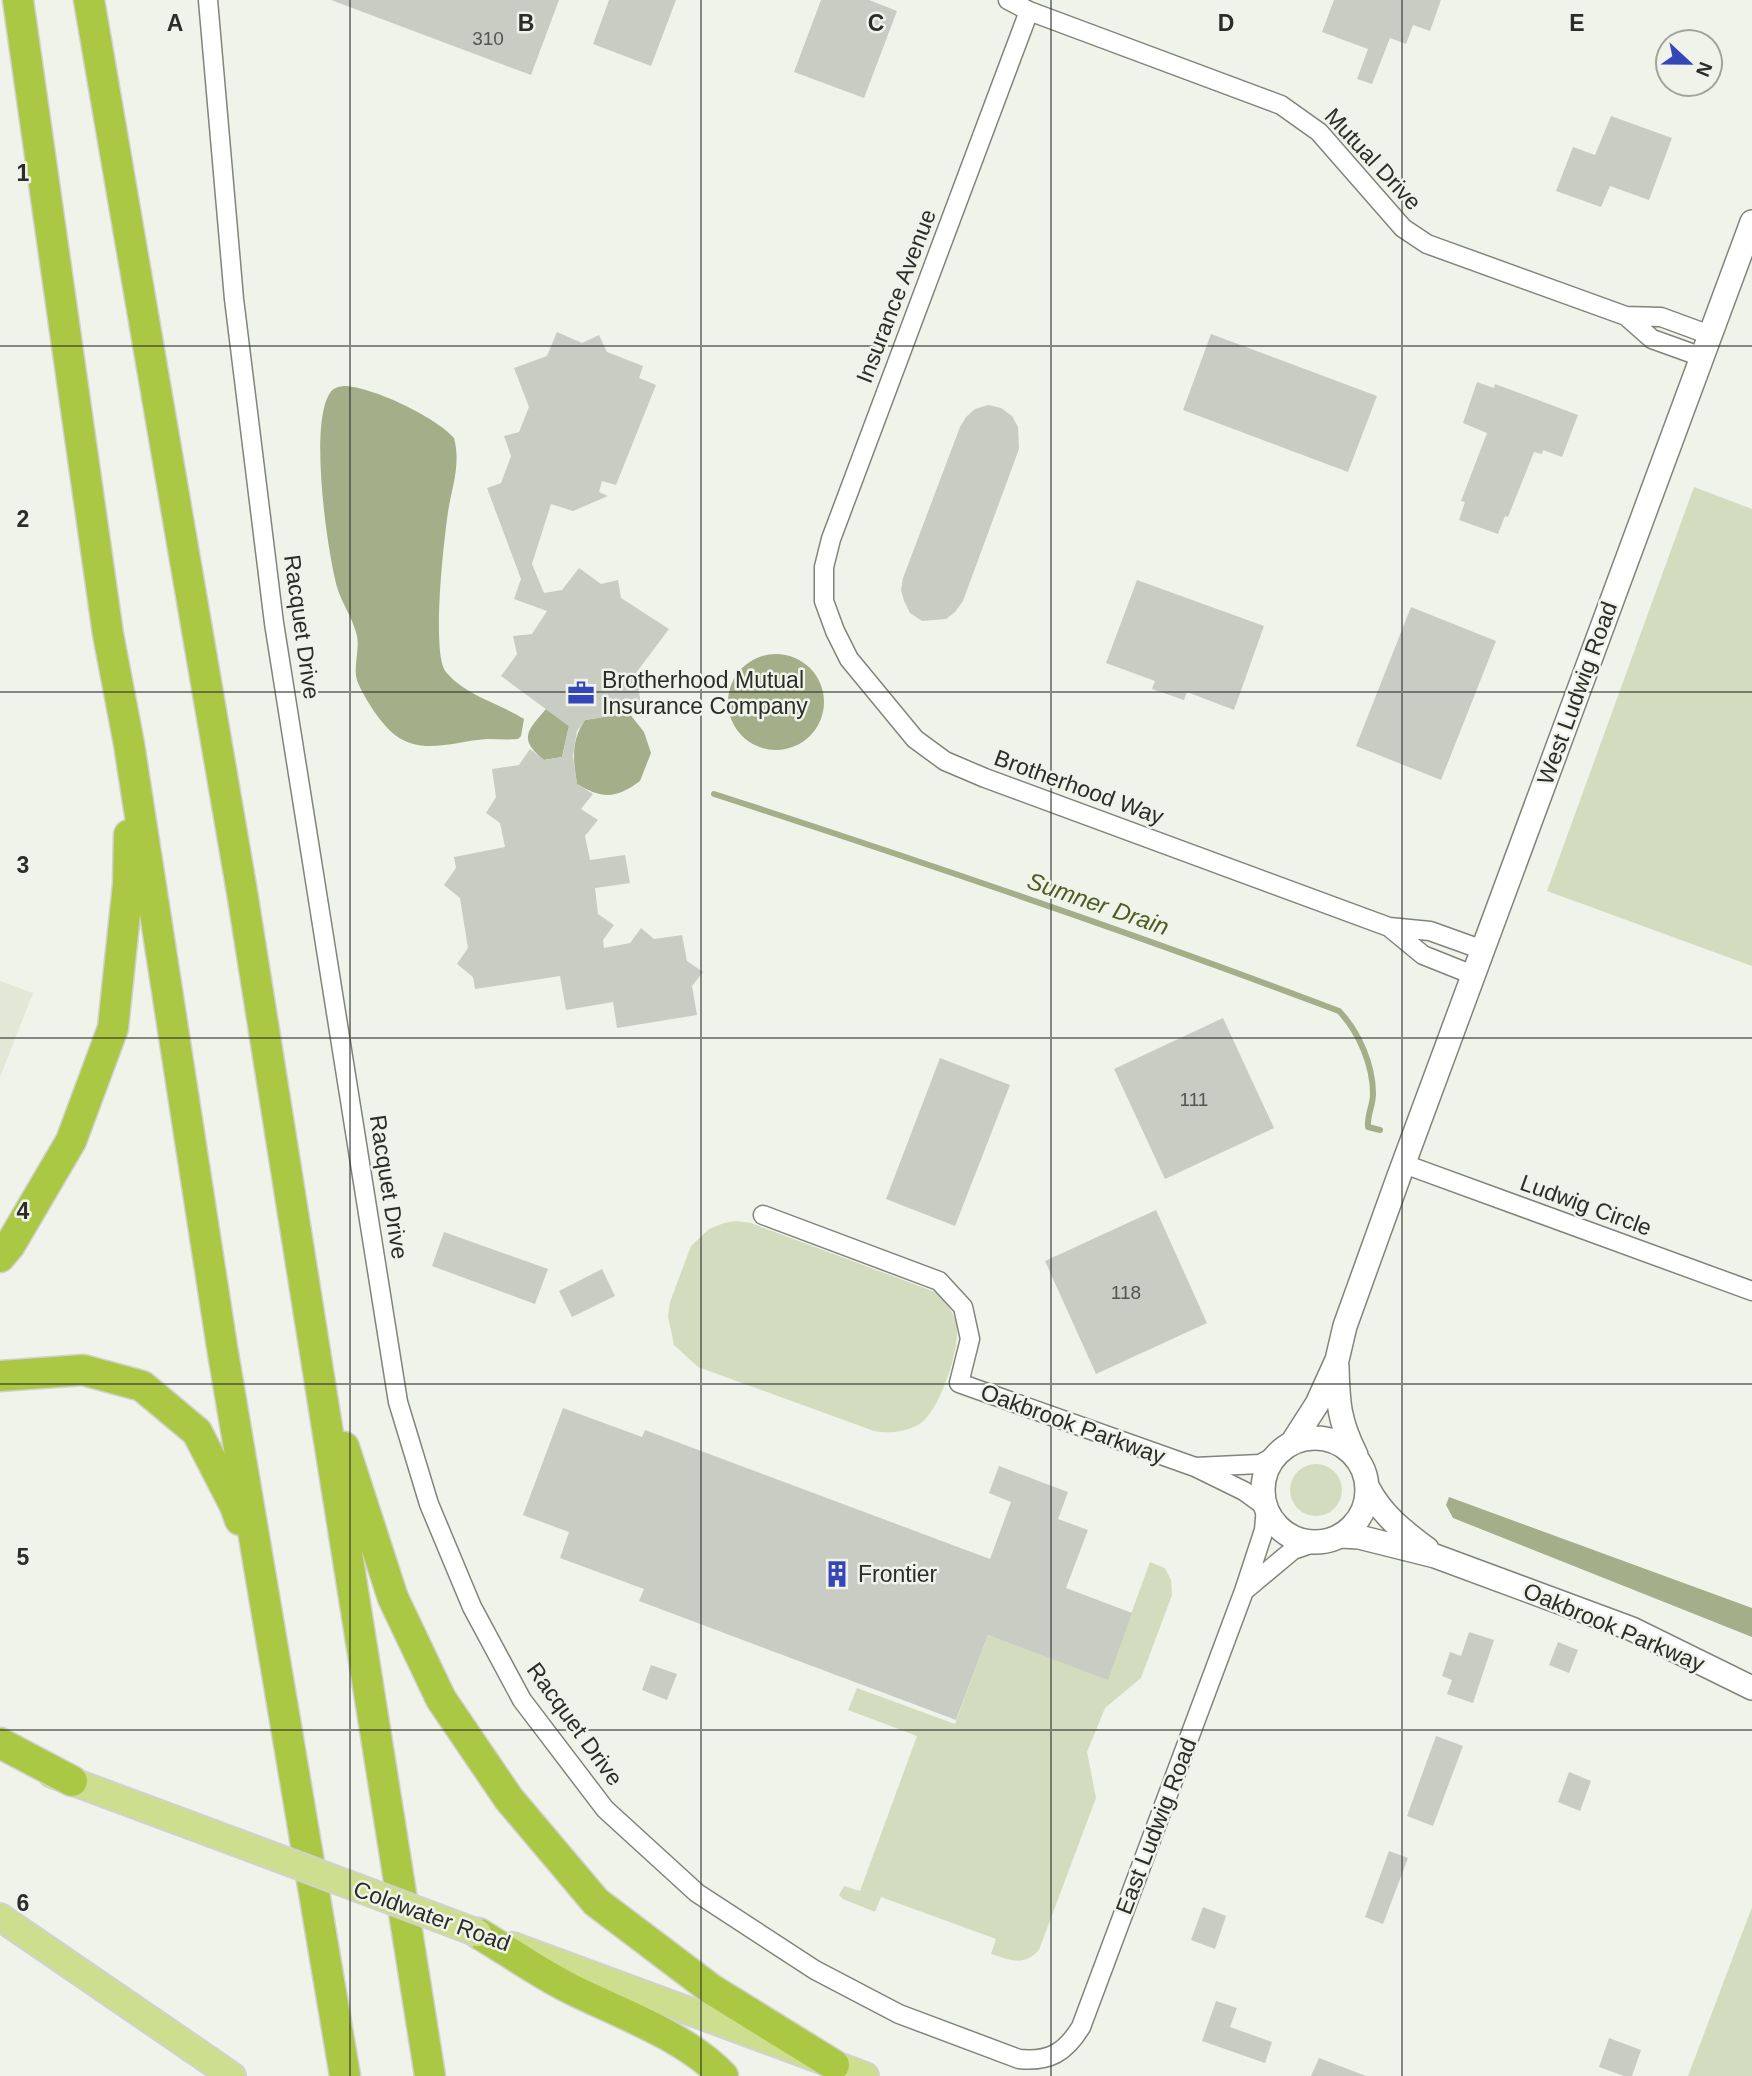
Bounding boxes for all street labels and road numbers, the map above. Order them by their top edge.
street label: Mutual Drive [1319,103,1427,215]
street label: Insurance Avenue [851,206,941,386]
street label: Racquet Drive [279,553,325,701]
street label: West Ludwig Road [1532,598,1622,788]
street label: Brotherhood Way [991,744,1168,830]
street label: Racquet Drive [365,1113,413,1261]
street label: Ludwig Circle [1517,1169,1655,1241]
street label: Oakbrook Parkway [977,1379,1169,1470]
street label: Oakbrook Parkway [1519,1577,1709,1677]
street label: Racquet Drive [522,1657,628,1791]
street label: East Ludwig Road [1110,1734,1202,1918]
street label: Coldwater Road [350,1876,514,1956]

